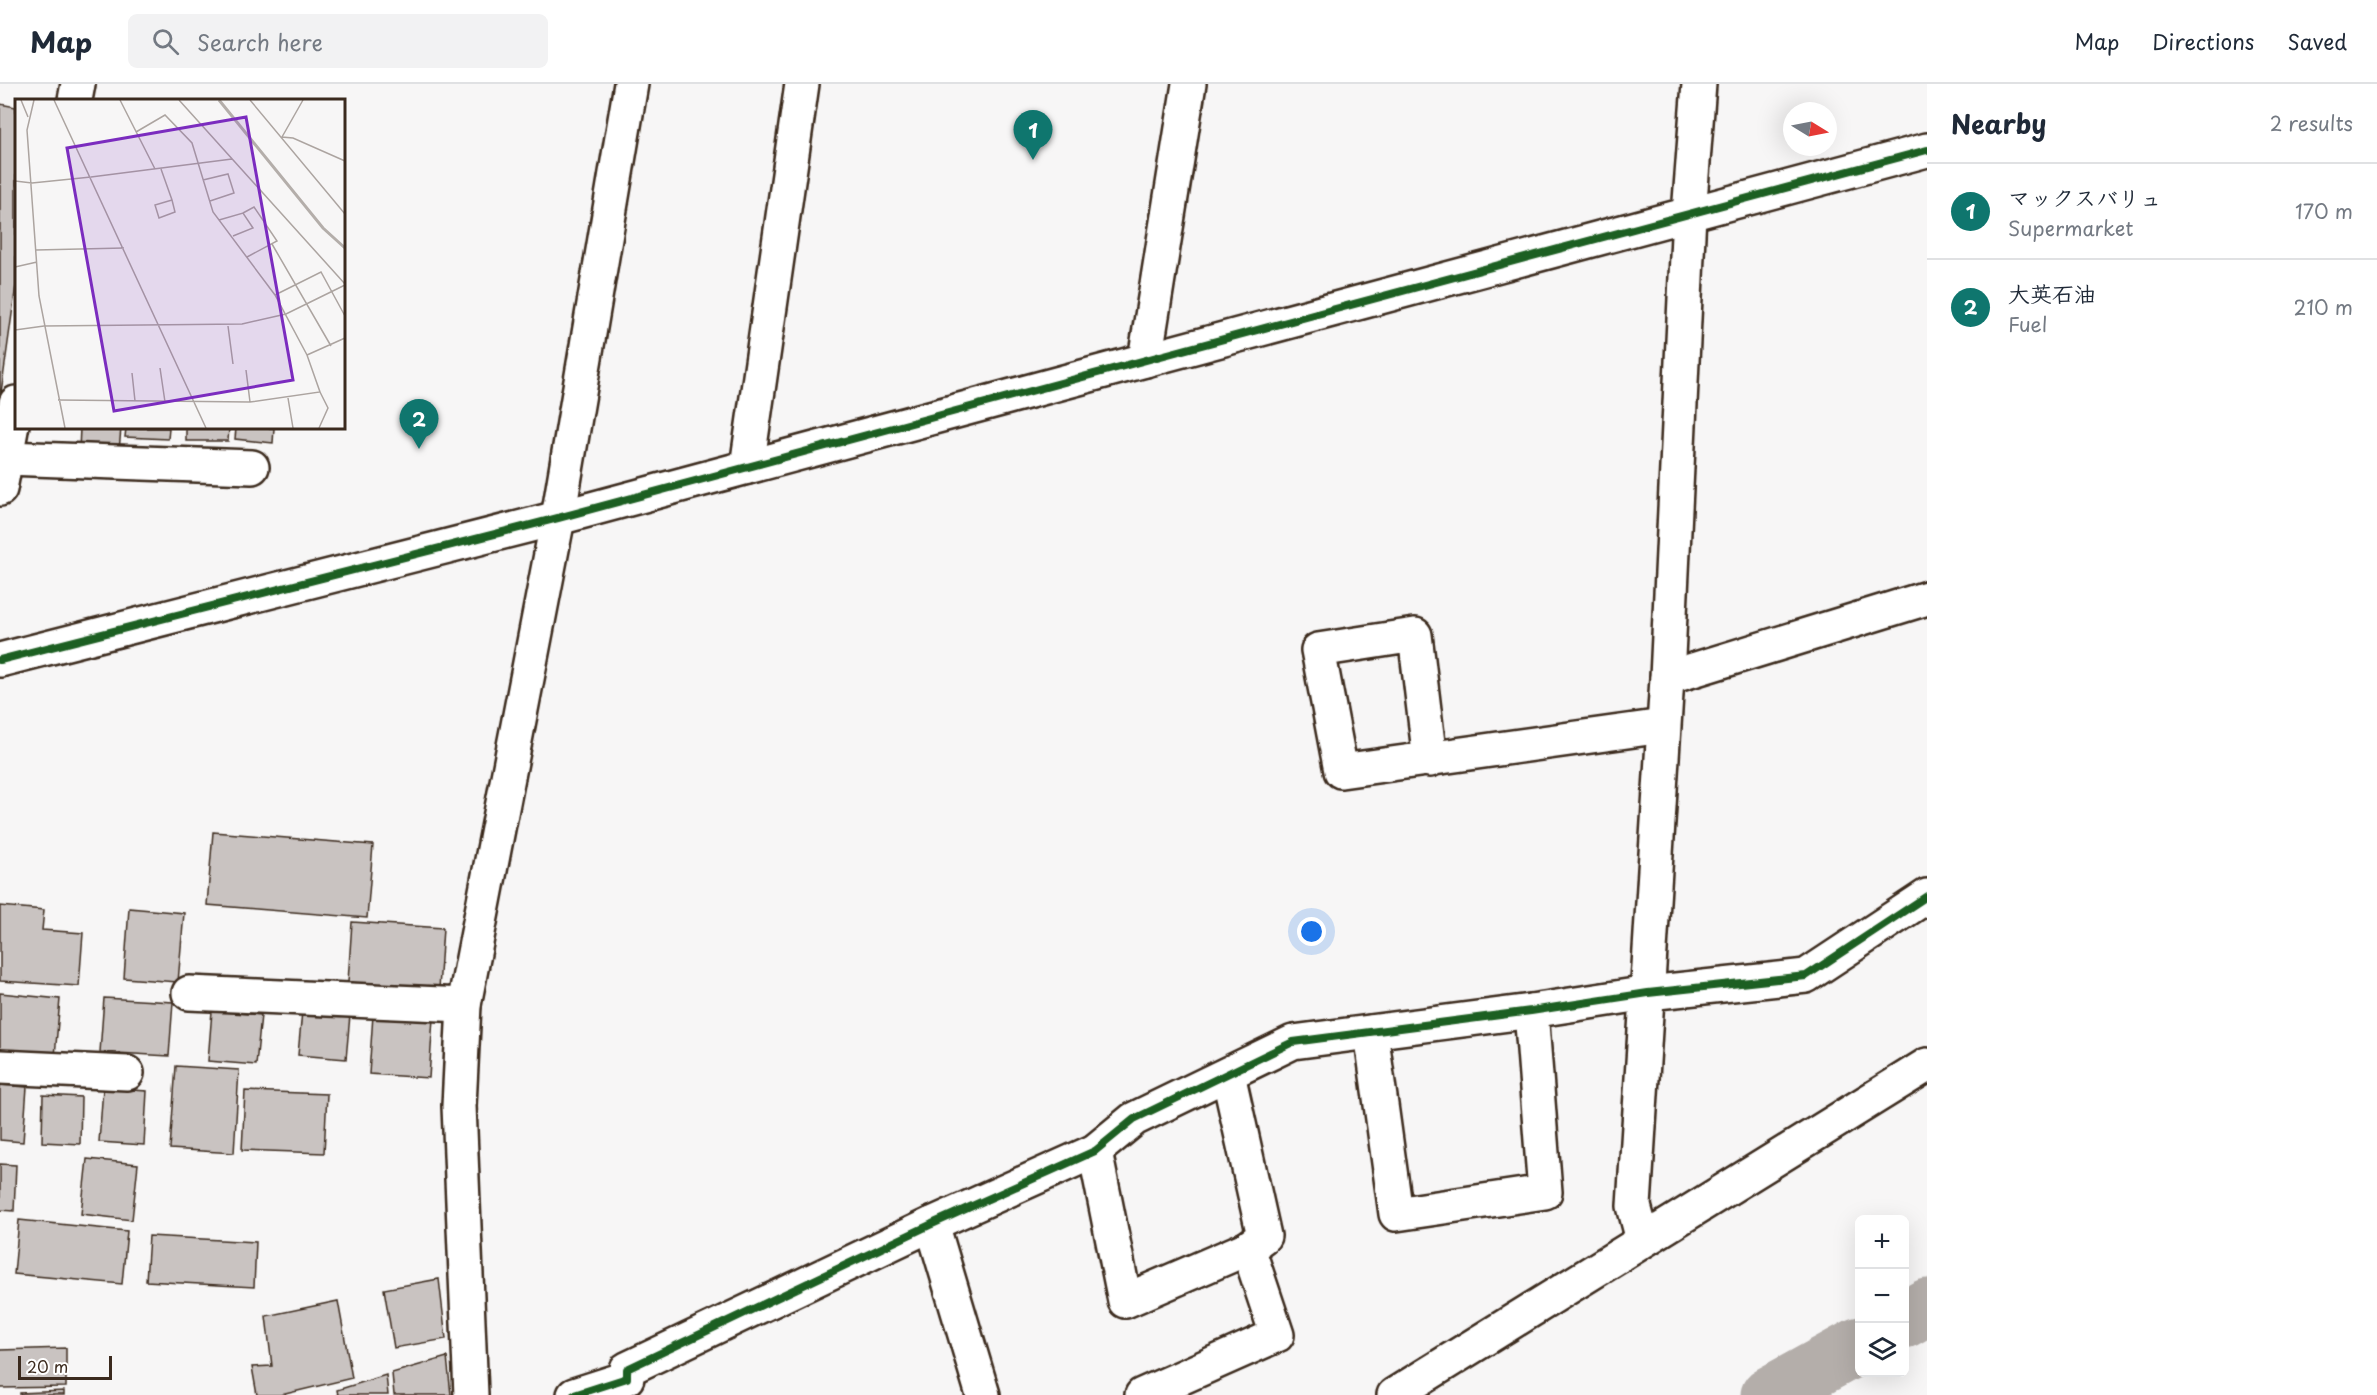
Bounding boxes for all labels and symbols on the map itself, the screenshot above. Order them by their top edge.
inset map [15,99,345,429]
north arrow [1783,102,1837,156]
pin: 1 [1014,110,1052,160]
pin: 2 [400,400,438,449]
your location [1297,917,1326,946]
scale bar [18,1353,112,1380]

